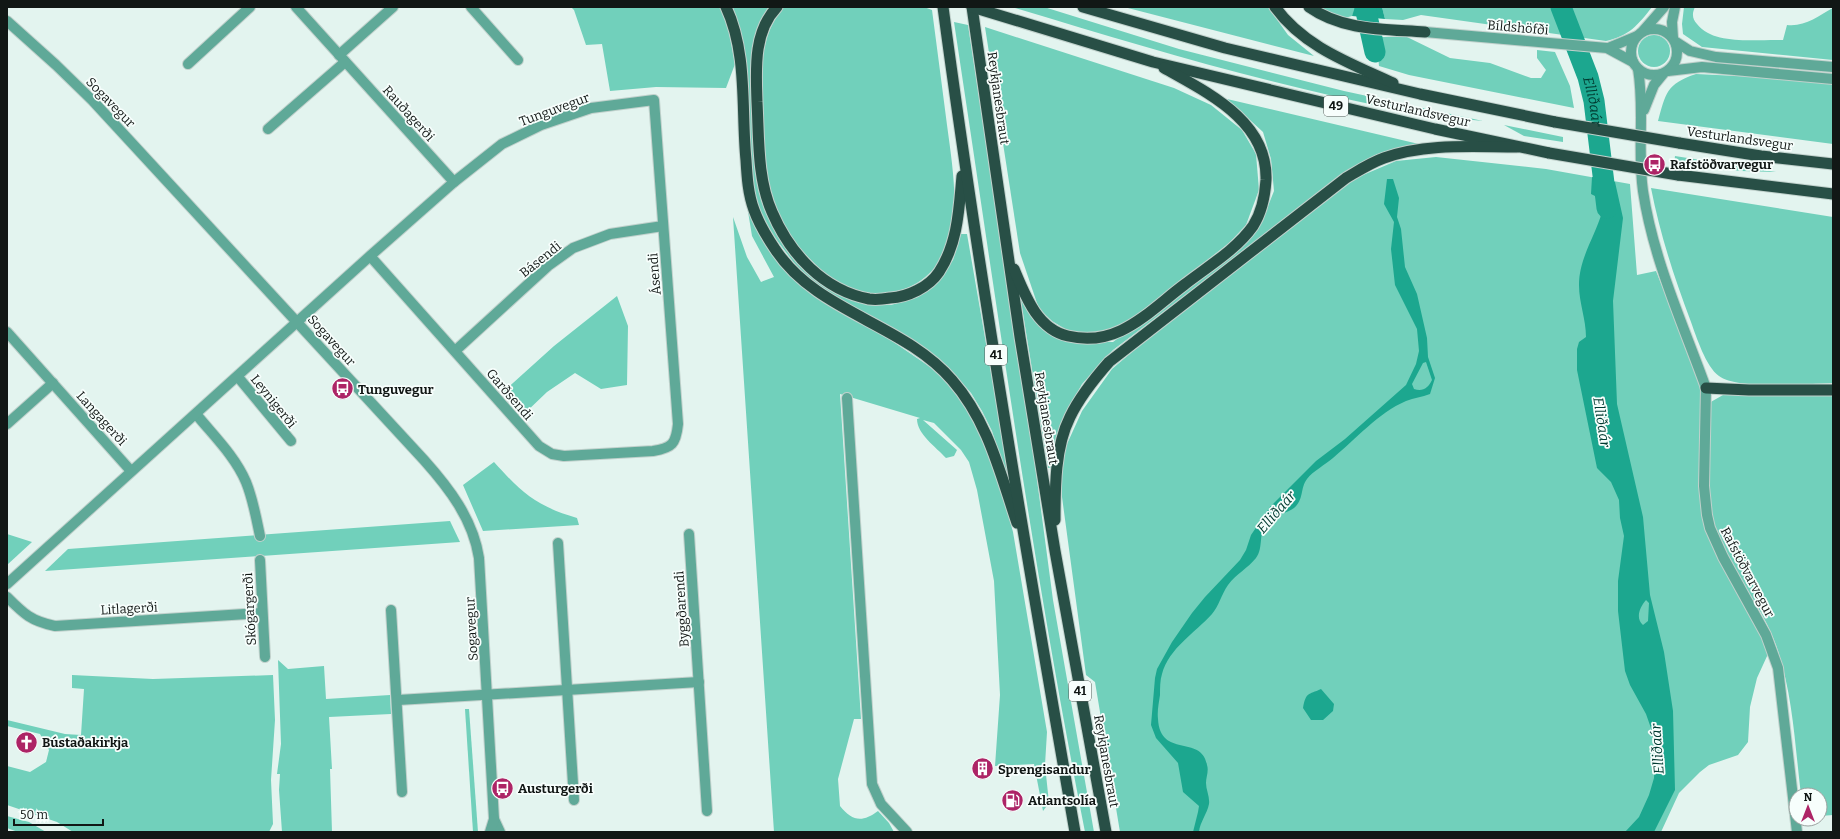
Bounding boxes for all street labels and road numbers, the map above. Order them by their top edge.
street label: Bíldshöfði [1487,17,1549,38]
street label: Reykjanesbraut [985,51,1013,146]
street label: Sogavegur [83,74,138,131]
street label: Rauðagerði [380,83,437,144]
street label: Tunguvegur [517,90,592,129]
street label: Vesturlandsvegur [1364,91,1472,130]
road number: 49 [1324,96,1348,116]
street label: Vesturlandsvegur [1686,124,1794,153]
street label: Básendi [517,238,564,280]
street label: Ásendi [645,252,664,296]
street label: Sogavegur [305,312,359,369]
road number: 41 [985,345,1007,365]
street label: Garðsendi [483,366,536,423]
street label: Reykjanesbraut [1032,371,1061,466]
street label: Leynigerði [248,372,300,431]
street label: Langagerði [73,388,130,449]
street label: Rafstöðvarvegur [1717,525,1778,620]
street label: Byggðarendi [671,570,692,647]
street label: Skógargerði [240,572,259,646]
street label: Sogavegur [462,596,481,661]
street label: Litlagerði [100,600,158,617]
road number: 41 [1069,681,1091,701]
street label: Reykjanesbraut [1091,714,1122,809]

